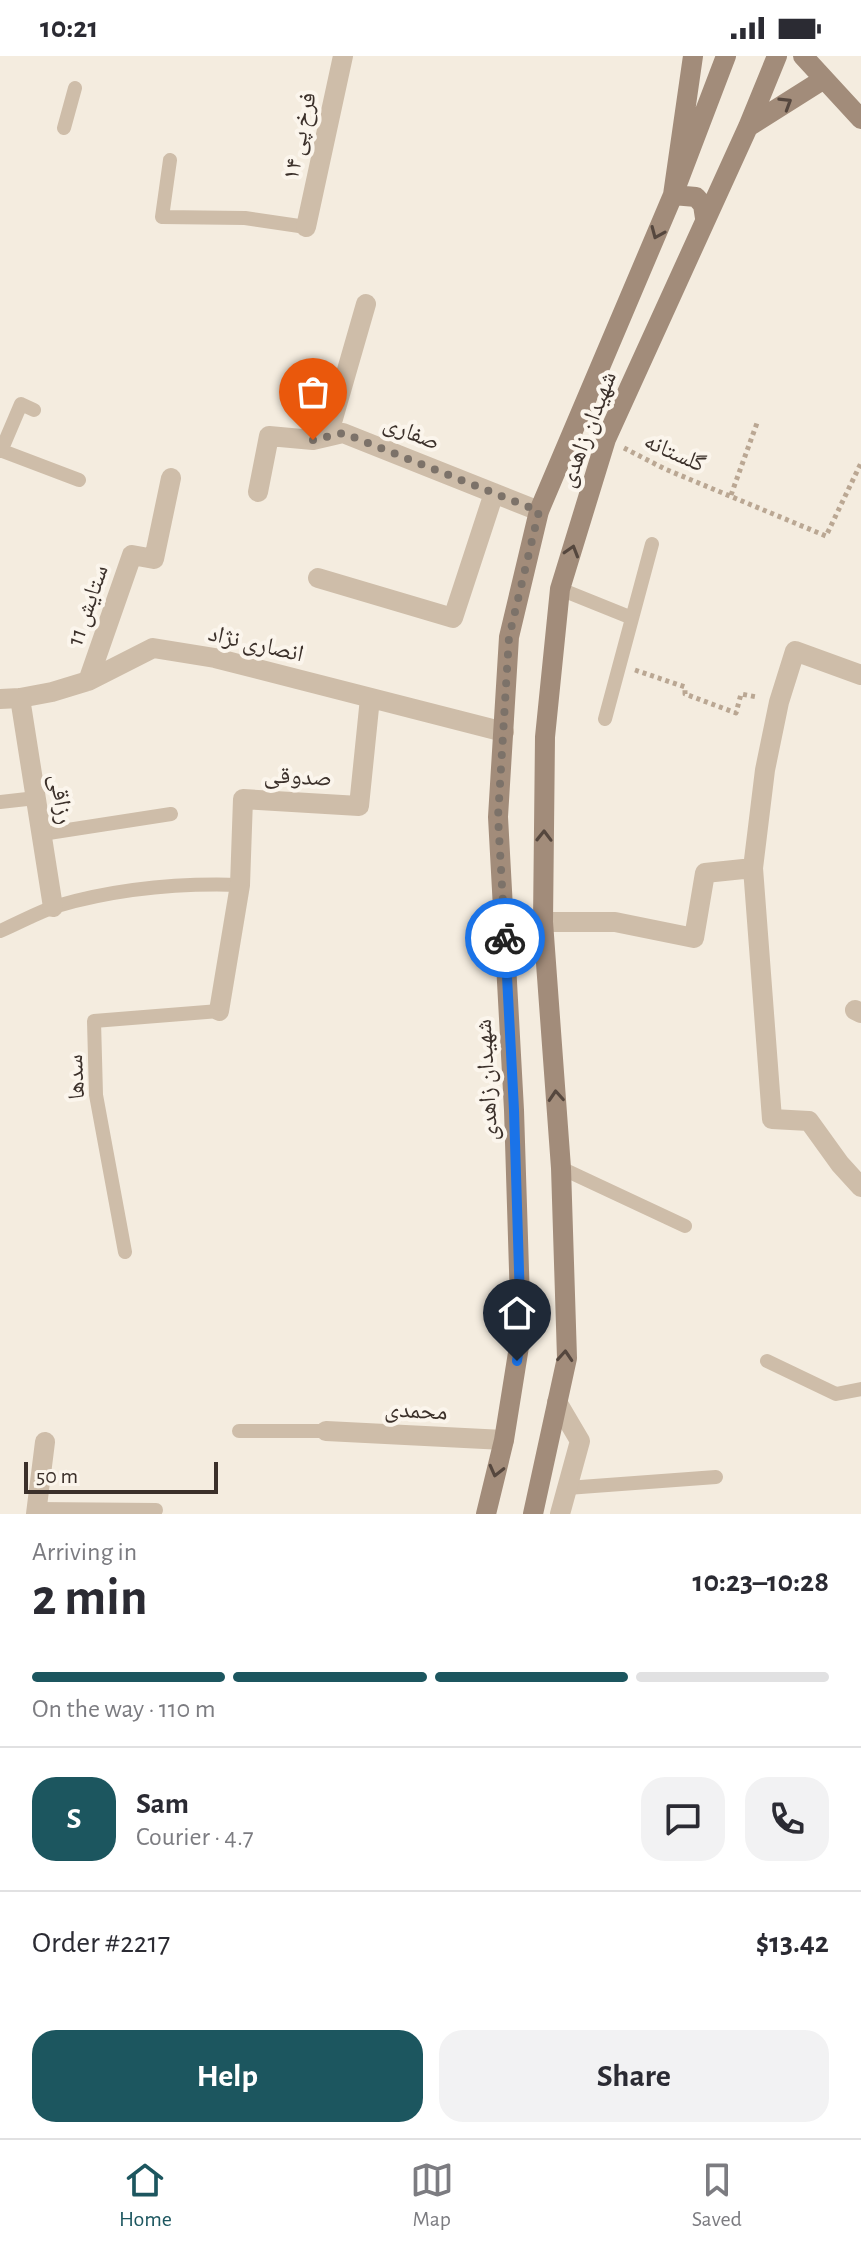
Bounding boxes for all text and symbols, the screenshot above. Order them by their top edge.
text: 10:21 [40,13,98,43]
street label: فرخ پی ۱۴ [279,90,323,183]
one-way arrow [778,97,792,112]
one-way arrow [651,225,667,239]
pin [279,358,347,440]
street label: شهیدان زاهدی [555,368,622,491]
icon: bag [291,370,335,414]
street label: صفاری [380,411,443,456]
street label: گلستانه [641,429,709,477]
one-way arrow [562,545,578,559]
street label: ستایش 11 [63,562,114,649]
street label: انصاری نژاد [206,621,306,668]
street label: صدوقی [263,763,333,792]
street label: رزاقی [44,772,77,826]
one-way arrow [535,829,553,842]
courier [465,898,545,978]
icon: bike [483,916,527,960]
street label: شهیدان زاهدی [472,1018,503,1142]
street label: سدها [63,1054,89,1100]
one-way arrow [548,1089,565,1102]
pin [483,1279,551,1361]
icon: home [495,1291,539,1335]
one-way arrow [556,1349,573,1362]
street label: محمدی [384,1397,448,1426]
scale bar [24,1458,218,1494]
one-way arrow [489,1463,506,1477]
text: 50 m [36,1465,78,1487]
text: Arriving in [32,1539,137,1565]
text: 10:23–10:28 [693,1567,829,1597]
text: 2 min [32,1572,147,1624]
text: On the way · 110 m [32,1696,215,1722]
button: chat [641,1777,725,1861]
button: phone [745,1777,829,1861]
text: Sam [136,1789,189,1819]
text: S [67,1804,81,1834]
text: Courier · 4.7 [136,1824,254,1850]
text: Order #2217 [32,1928,170,1958]
text: $13.42 [756,1928,829,1958]
button: Help [32,2030,423,2122]
button: Share [439,2030,829,2122]
tab: Home [119,2158,172,2232]
tab: Map [410,2158,454,2232]
tab: Saved [692,2158,742,2232]

